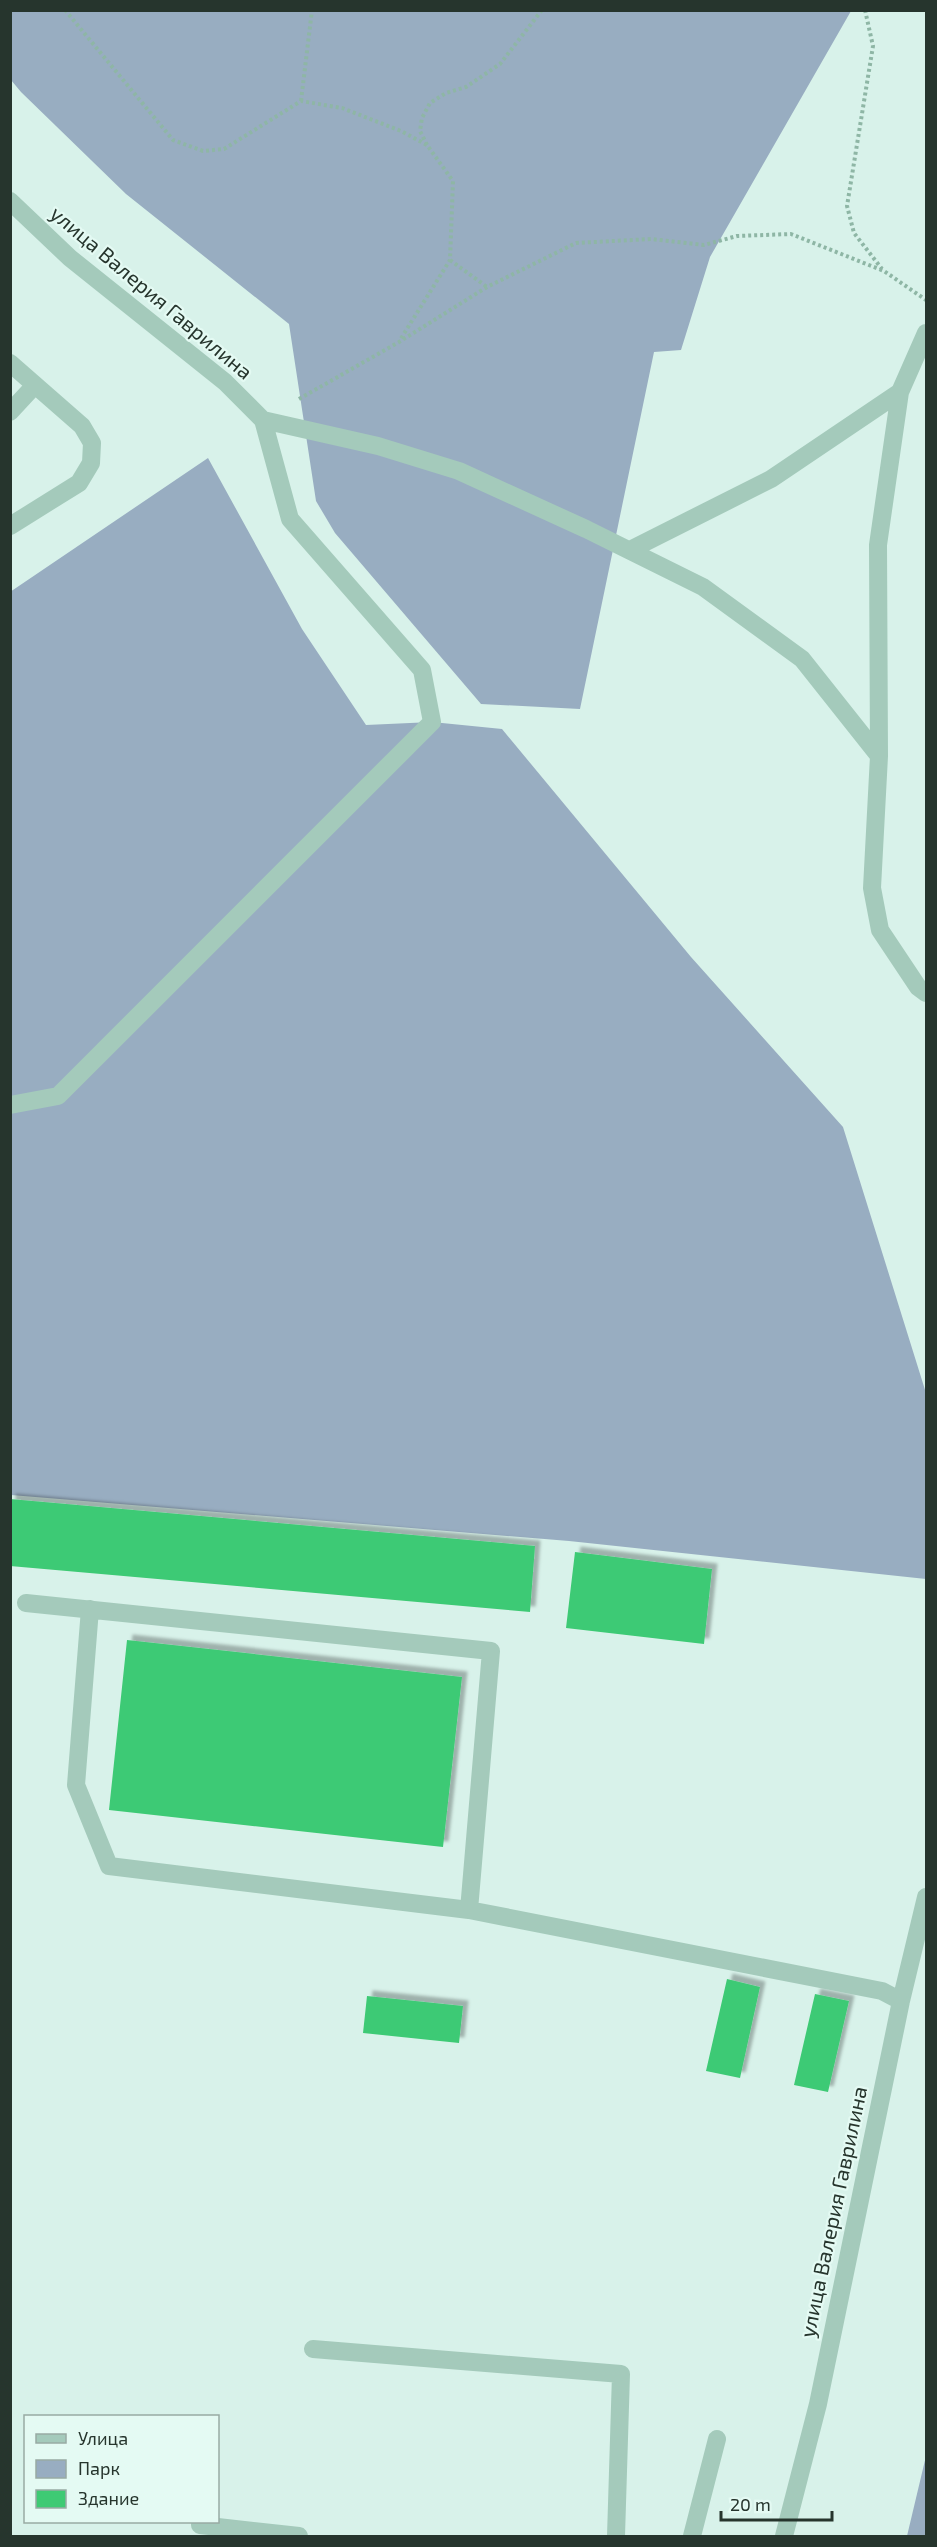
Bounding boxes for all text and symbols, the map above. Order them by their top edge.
street label: улица Валерия Гаврилина [45,200,258,384]
street label: улица Валерия Гаврилина [794,2084,872,2340]
legend [24,2415,219,2523]
text: Улица [78,2427,128,2449]
text: Парк [78,2457,120,2479]
scale bar [721,2484,832,2522]
text: Здание [78,2487,139,2509]
text: 20 m [730,2493,771,2515]

